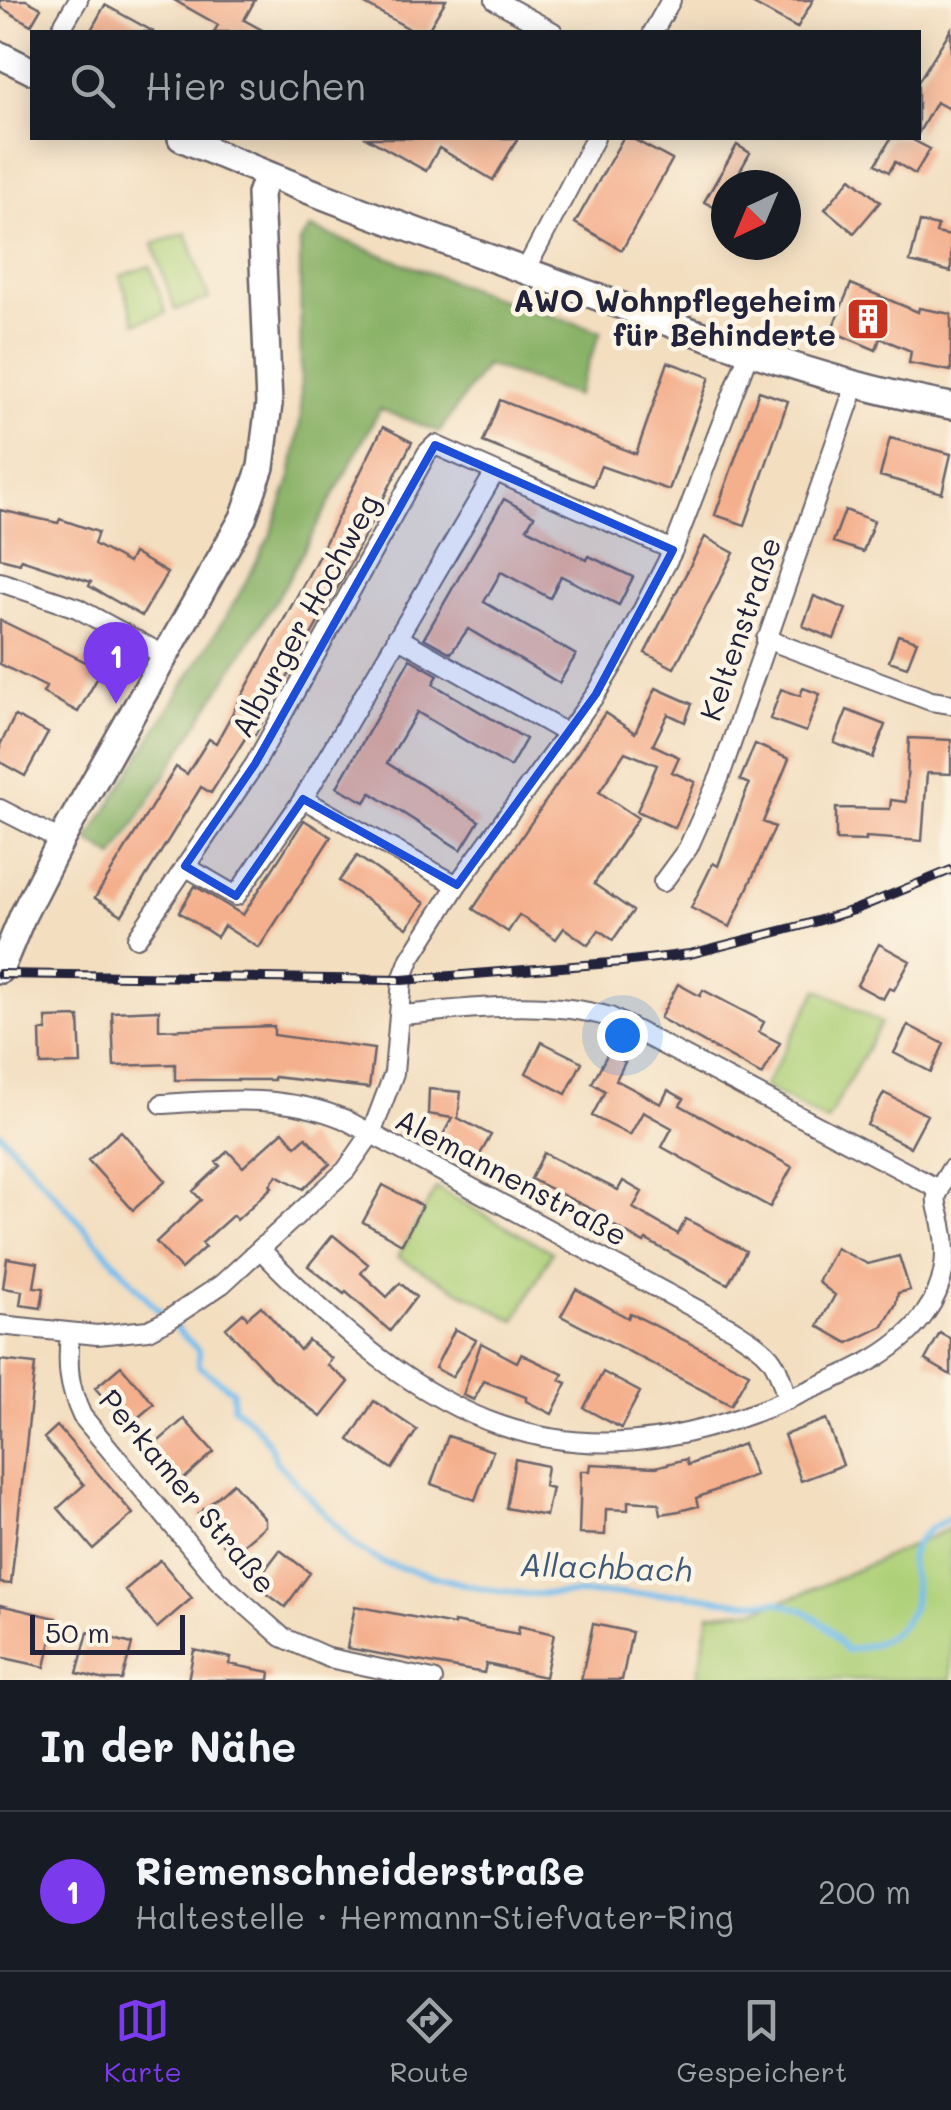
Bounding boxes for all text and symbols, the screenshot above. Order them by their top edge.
search box [30,30,921,140]
icon: search [65,58,120,113]
text: Hier suchen [145,60,366,110]
north arrow [711,170,801,260]
place label: AWO Wohnpflegeheim für Behinderte [513,280,836,354]
building icon: AWO Wohnpflegeheim für Behinderte [845,296,891,342]
street label: Alburger Hochweg [221,486,388,744]
street label: Keltenstraße [689,531,789,726]
pin: 1 [84,622,148,704]
your location [597,1010,648,1061]
street label: Alemannenstraße [389,1098,635,1254]
street label: Perkamer Straße [91,1380,286,1601]
water label: Allachbach [519,1542,693,1590]
scale bar [30,1610,185,1654]
text: 50 m [45,1614,110,1650]
text: In der Nähe [40,1718,296,1773]
text: Riemenschneiderstraße [135,1845,585,1895]
text: 1 [65,1870,80,1912]
text: 200 m [818,1870,911,1912]
text: Haltestelle · Hermann-Stiefvater-Ring [135,1895,734,1937]
tab: Karte [104,1993,182,2089]
tab: Route [389,1993,469,2089]
tab: Gespeichert [676,1993,847,2089]

